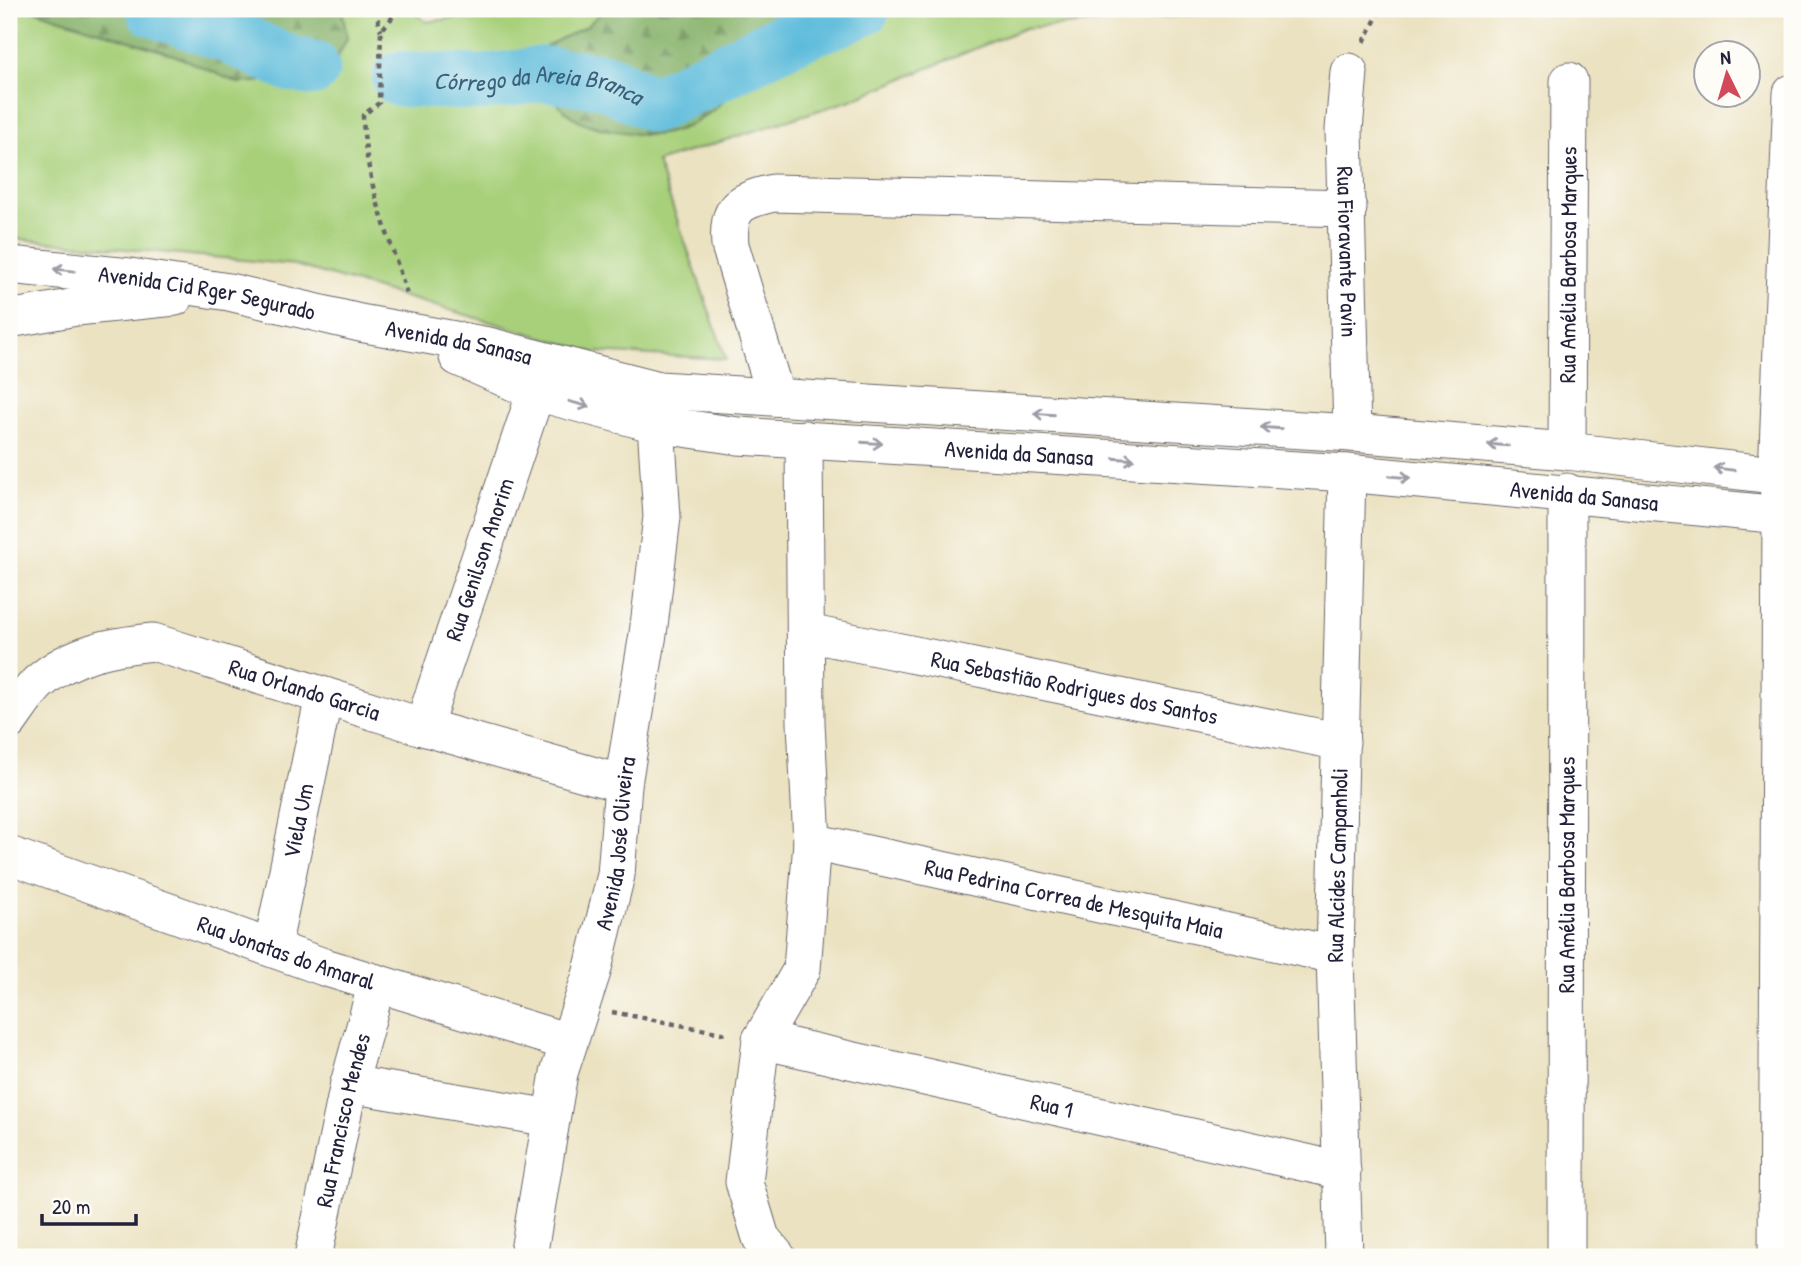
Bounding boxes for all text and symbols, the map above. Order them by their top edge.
north arrow [1692,38,1762,108]
text: N [1719,44,1732,70]
water label: Córrego da Areia Branca [433,57,651,113]
street label: Rua Amélia Barbosa Marques [1551,146,1584,383]
street label: Rua Fioravante Pavin [1330,166,1365,338]
street label: Avenida Cid Rger Segurado [97,258,319,327]
one-way arrow [53,263,76,276]
street label: Avenida da Sanasa [383,312,536,372]
one-way arrow [568,398,590,411]
one-way arrow [1034,407,1056,420]
one-way arrow [1261,421,1283,434]
street label: Avenida da Sanasa [944,433,1094,473]
one-way arrow [860,437,883,450]
one-way arrow [1487,438,1510,451]
one-way arrow [1112,453,1135,466]
one-way arrow [1714,463,1736,476]
one-way arrow [1388,471,1410,484]
street label: Rua Genilson Anorim [437,473,521,645]
street label: Avenida da Sanasa [1509,473,1660,518]
street label: Rua Sebastião Rodrigues dos Santos [929,643,1221,731]
street label: Rua Orlando Garcia [225,651,384,728]
street label: Avenida José Oliveira [587,754,642,933]
street label: Rua Amélia Barbosa Marques [1550,757,1582,993]
street label: Rua Alcides Campanholi [1319,768,1355,963]
street label: Viela Um [275,780,321,861]
street label: Rua Pedrina Correa de Mesquita Maia [922,851,1226,945]
street label: Rua Jonatas do Amaral [193,907,380,997]
street label: Rua Francisco Mendes [308,1029,377,1210]
street label: Rua 1 [1028,1085,1076,1125]
scale bar [42,1182,136,1226]
text: 20 m [52,1192,90,1221]

